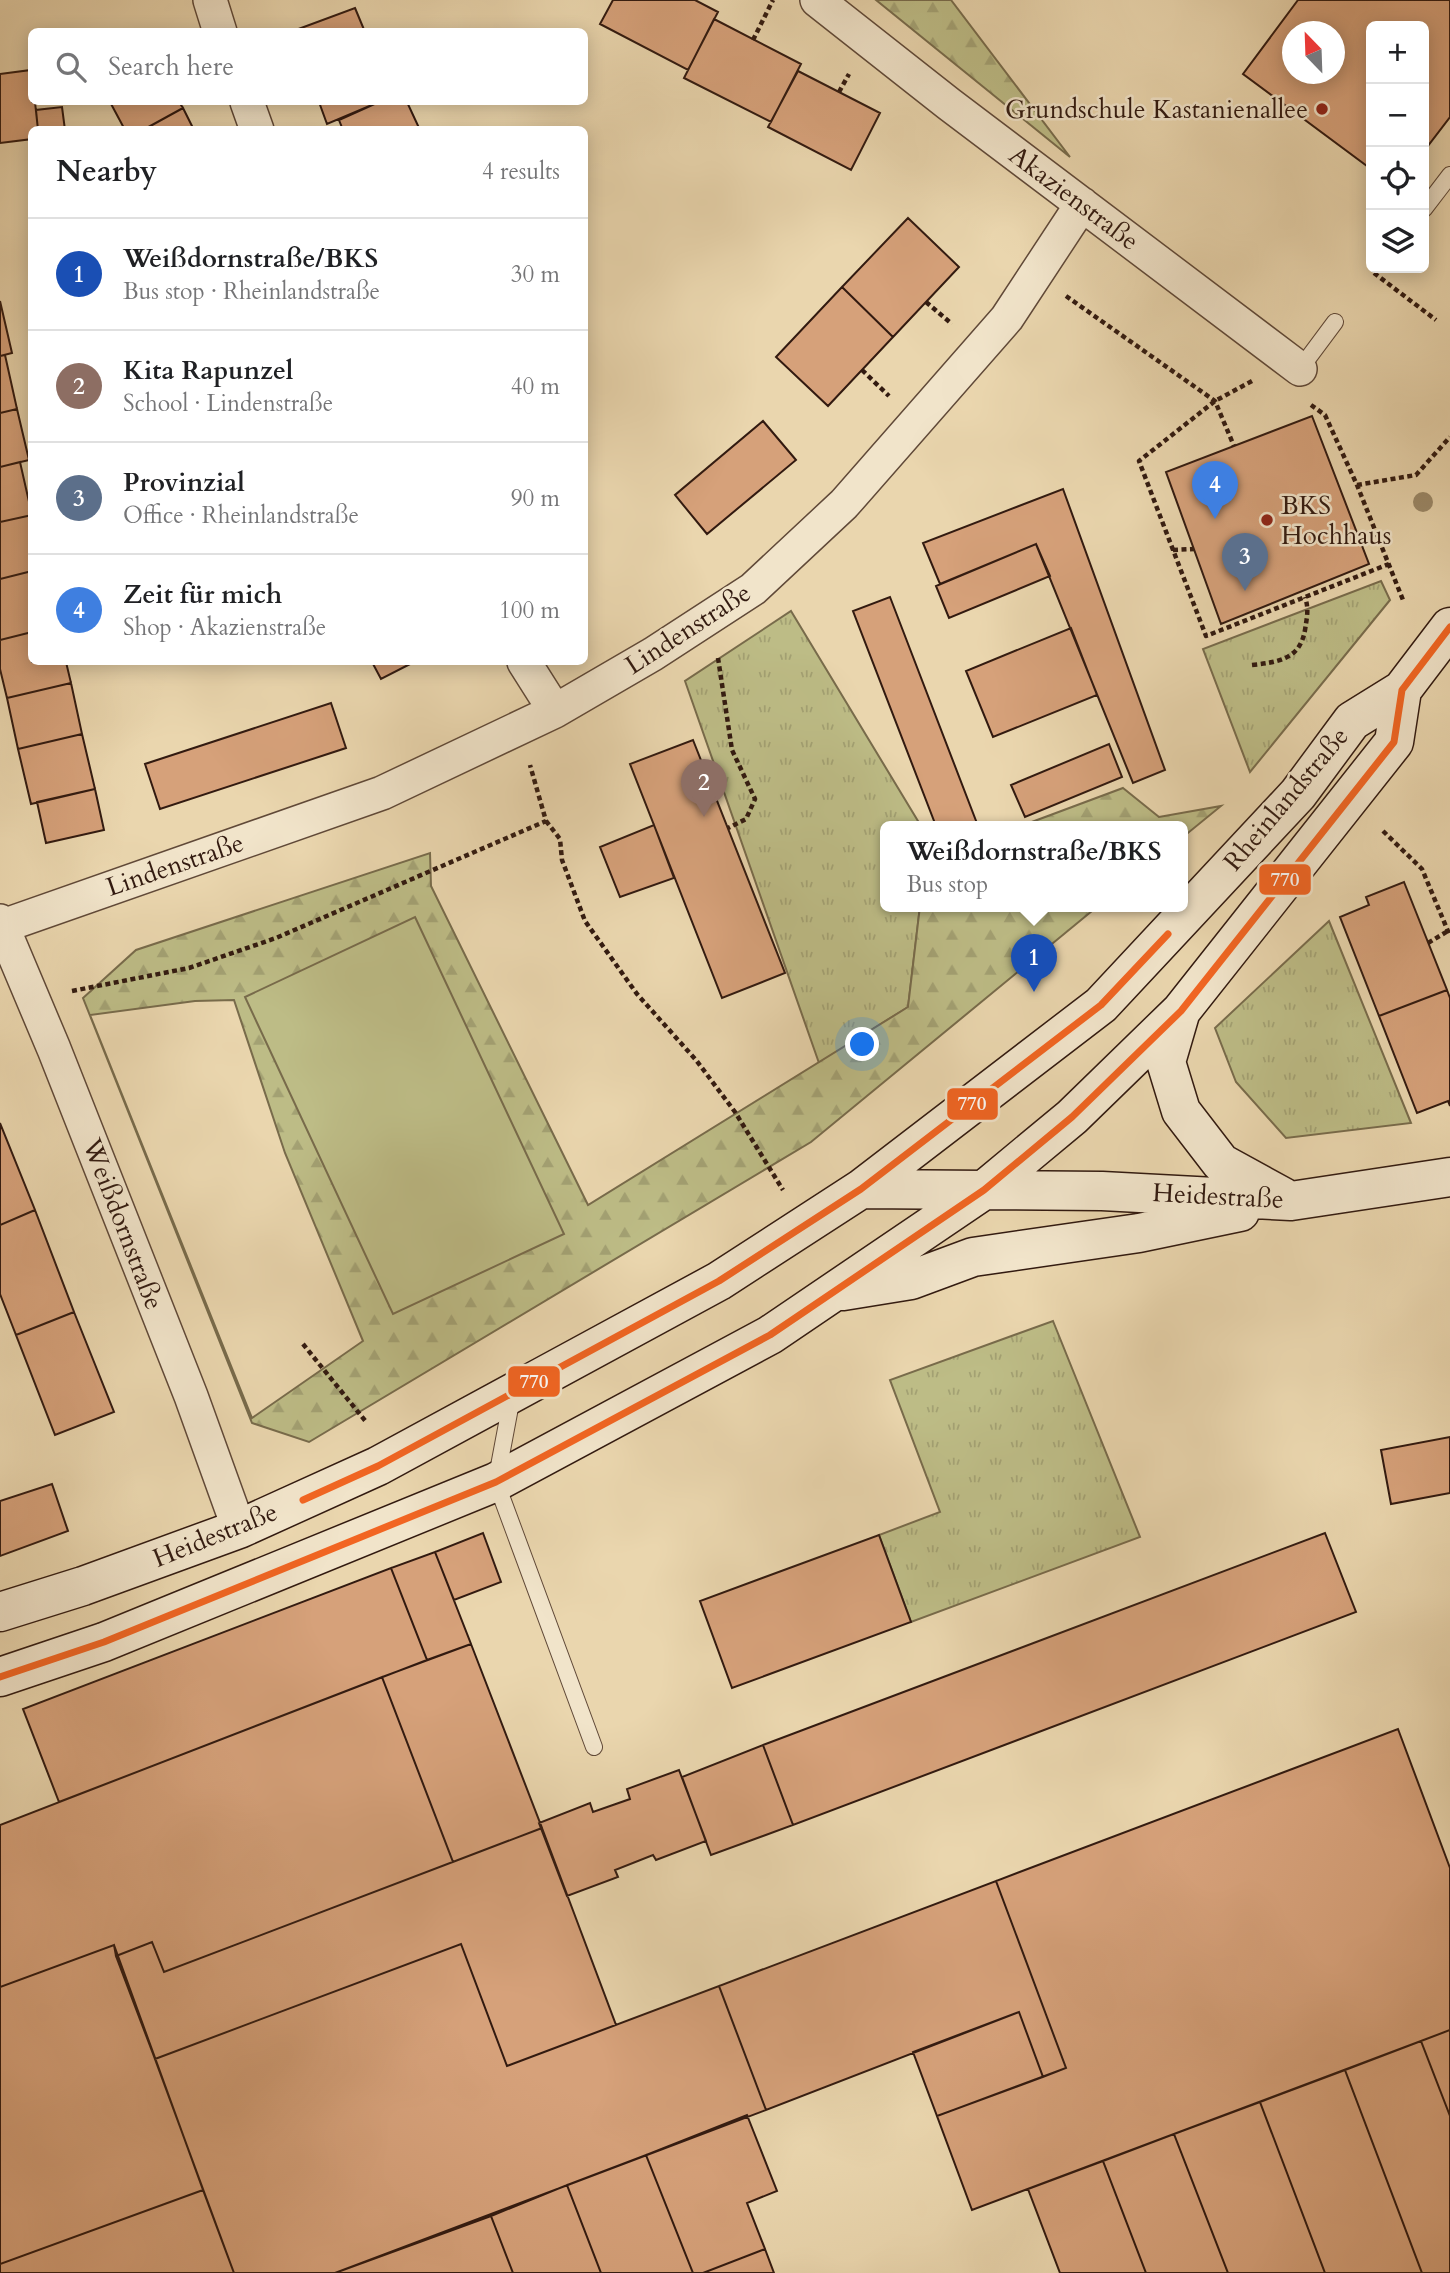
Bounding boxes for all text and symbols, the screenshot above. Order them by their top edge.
north arrow [1282,21,1345,84]
map controls [1366,21,1429,273]
button: + [1366,21,1429,84]
search box [28,28,588,105]
icon: search [52,48,90,86]
text: Search here [108,49,234,84]
button: − [1366,84,1429,147]
place label: Grundschule Kastanienallee [1005,92,1308,127]
marker: Grundschule Kastanienallee [1314,101,1330,117]
street label: Akazienstraße [1002,138,1146,258]
button: locate [1366,147,1429,210]
text: Nearby [56,151,157,192]
text: 4 results [482,156,560,187]
button: layers [1366,210,1429,273]
text: Weißdornstraße/BKS [123,241,378,276]
text: 1 [73,259,85,290]
text: 30 m [511,259,560,290]
text: Bus stop · Rheinlandstraße [123,276,380,307]
text: Kita Rapunzel [123,353,293,388]
text: 2 [73,371,85,402]
text: 40 m [511,371,560,402]
text: School · Lindenstraße [123,388,333,419]
pin: 4 [1192,461,1238,519]
text: Provinzial [123,465,245,500]
text: 3 [73,483,85,514]
text: 90 m [511,483,560,514]
place label: BKS Hochhaus [1281,488,1391,553]
text: Office · Rheinlandstraße [123,500,359,531]
marker: BKS Hochhaus [1259,512,1275,528]
pin: 3 [1222,533,1268,591]
street label: Lindenstraße [618,575,758,683]
text: Zeit für mich [123,577,282,612]
text: 4 [73,595,85,626]
text: 100 m [499,595,560,626]
text: Shop · Akazienstraße [123,612,326,643]
street label: Rheinlandstraße [1216,720,1356,878]
pin: 2 [681,759,727,817]
popup [880,821,1188,912]
street label: Lindenstraße [102,825,248,905]
text: Weißdornstraße/BKS [906,834,1162,869]
line badge: 770 [1258,863,1312,896]
text: 770 [1270,867,1300,893]
text: Bus stop [906,869,988,900]
pin: 1 [1011,934,1057,992]
your location [845,1027,879,1061]
line badge: 770 [946,1087,999,1121]
text: 770 [957,1091,987,1117]
street label: Weißdornstraße [74,1133,172,1314]
street label: Heidestraße [1151,1175,1285,1217]
line badge: 770 [507,1365,561,1398]
text: 770 [519,1369,549,1395]
street label: Heidestraße [148,1494,282,1576]

